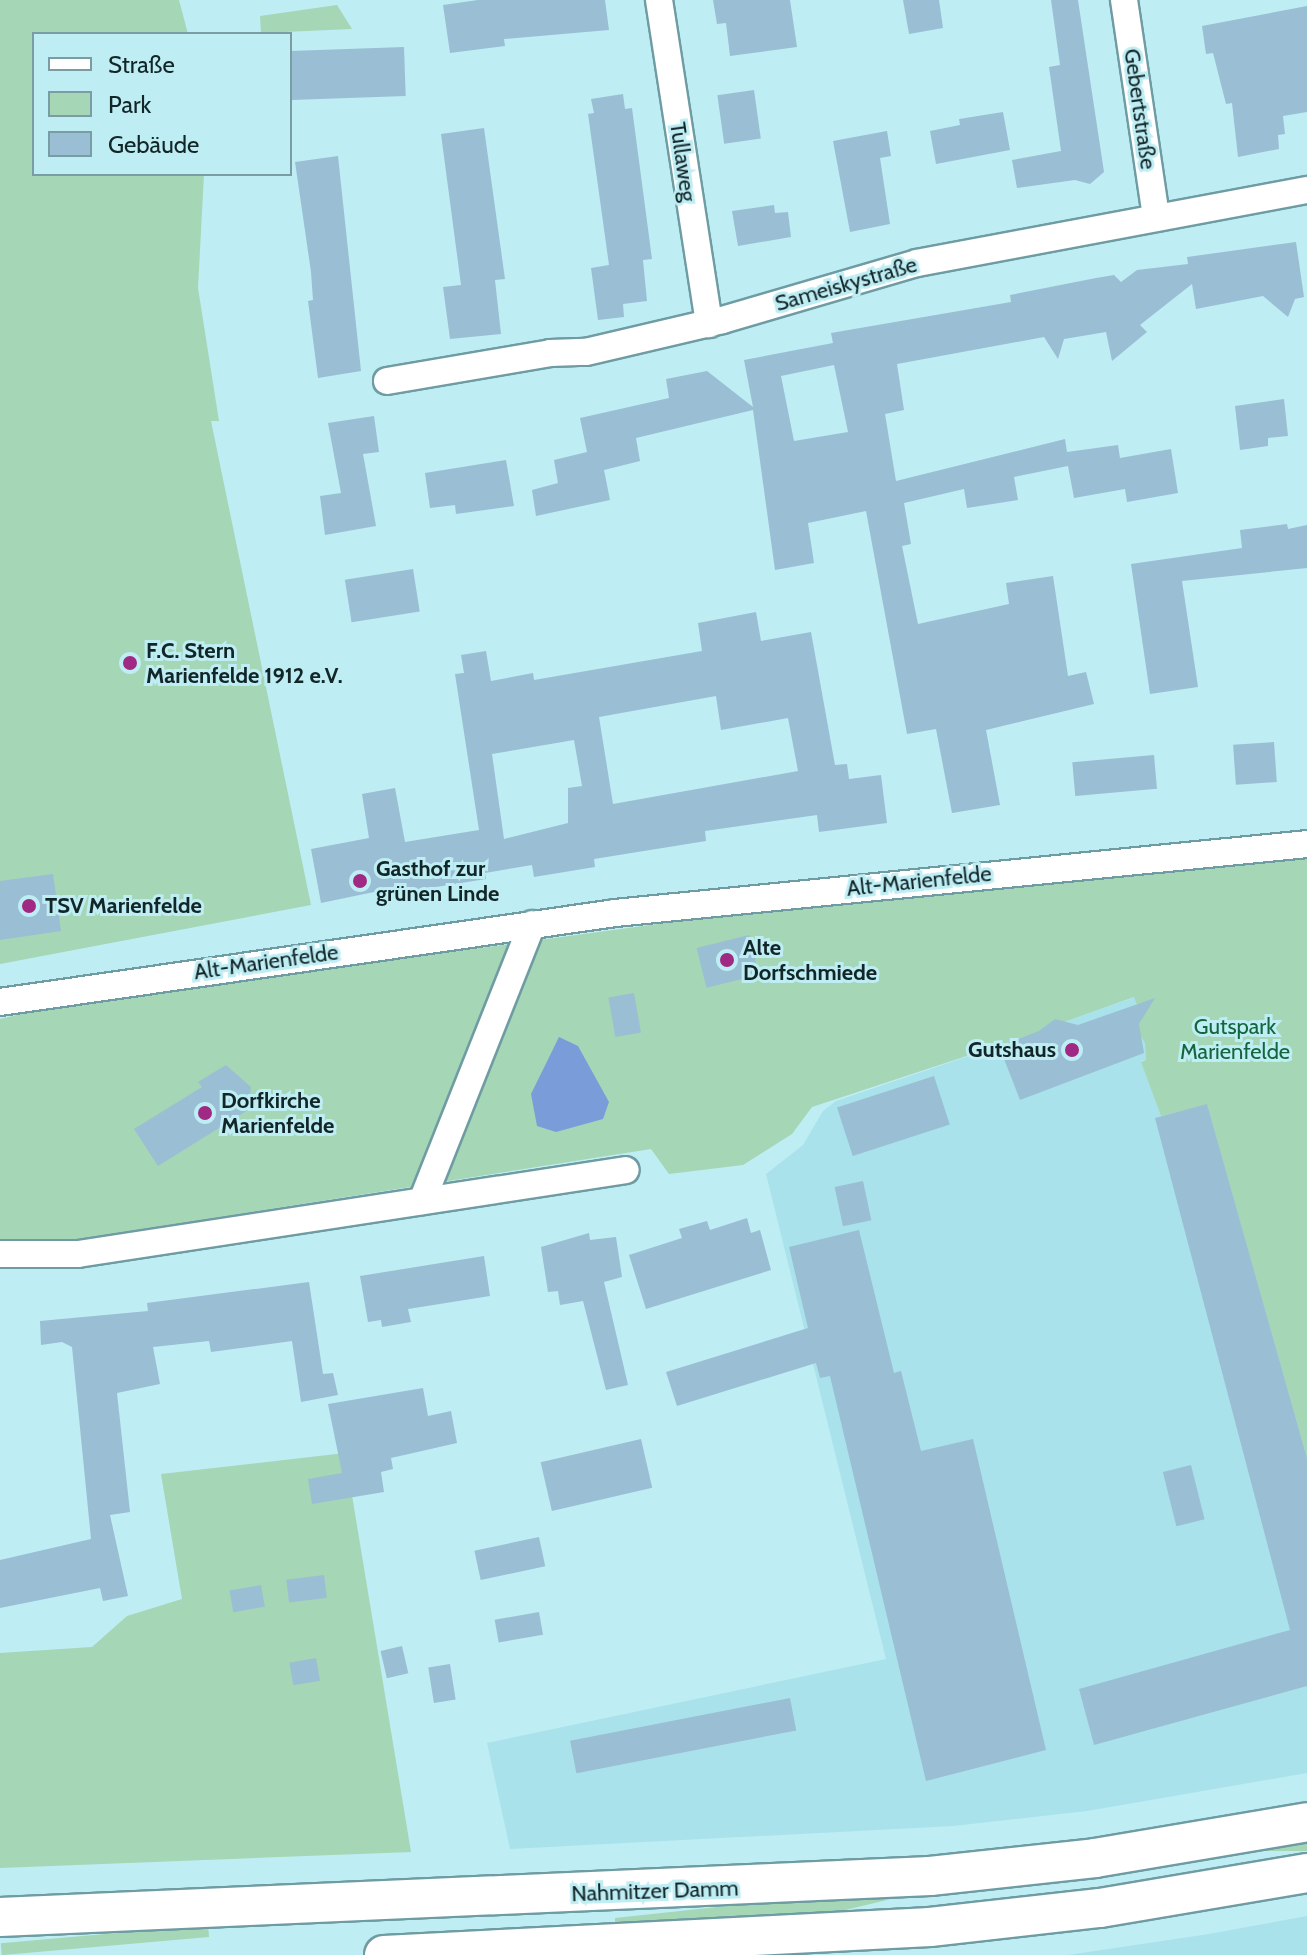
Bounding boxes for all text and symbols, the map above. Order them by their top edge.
legend [32,32,292,176]
street label: Gebertstraße [1118,47,1162,171]
text: Straße [108,50,175,79]
text: Park [108,90,151,119]
street label: Tullaweg [664,121,702,203]
text: Gebäude [108,130,199,159]
street label: Sameiskystraße [772,251,920,317]
place label: F.C. Stern Marienfelde 1912 e.V. [146,637,343,688]
marker: F.C. Stern Marienfelde 1912 e.V. [121,654,139,672]
place label: Gasthof zur grünen Linde [376,855,499,906]
street label: Alt-Marienfelde [845,860,993,902]
marker: Gasthof zur grünen Linde [351,872,369,890]
place label: TSV Marienfelde [45,893,202,919]
marker: TSV Marienfelde [20,897,38,915]
place label: Alte Dorfschmiede [743,934,877,986]
street label: Alt-Marienfelde [192,939,340,985]
marker: Alte Dorfschmiede [718,951,736,969]
park label: Gutspark Marienfelde [1180,1013,1290,1064]
place label: Gutshaus [968,1037,1056,1063]
marker: Gutshaus [1063,1041,1081,1059]
place label: Dorfkirche Marienfelde [221,1087,334,1138]
marker: Dorfkirche Marienfelde [196,1104,214,1122]
street label: Nahmitzer Damm [571,1875,739,1907]

